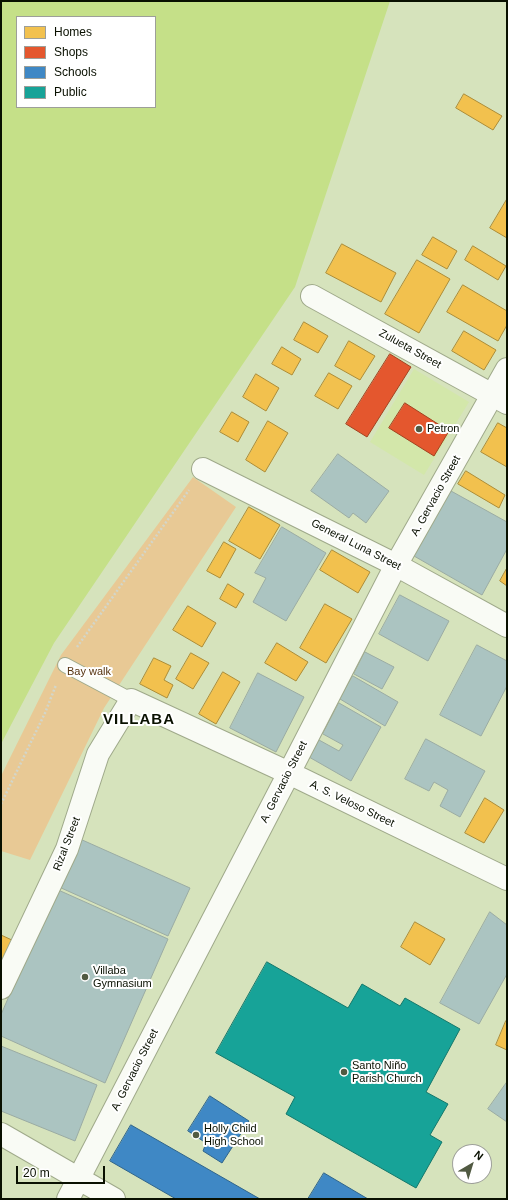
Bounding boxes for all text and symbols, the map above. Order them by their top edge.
legend [16,16,156,108]
text: Homes [54,25,92,39]
text: Shops [54,45,88,59]
text: Schools [54,65,97,79]
text: Public [54,85,87,99]
street label: Zulueta Street [377,326,443,372]
place label: Petron [427,422,459,436]
marker: Petron [414,424,424,434]
street label: A. Gervacio Street [408,453,464,539]
street label: General Luna Street [309,517,403,573]
park label: Bay walk [67,665,111,679]
district label: VILLABA [103,711,175,729]
street label: A. Gervacio Street [258,739,310,825]
street label: A. S. Veloso Street [308,778,396,830]
street label: Rizal Street [51,815,83,873]
place label: Villaba Gymnasium [93,964,152,990]
marker: Villaba Gymnasium [80,972,90,982]
street label: A. Gervacio Street [109,1027,161,1113]
place label: Santo Niño Parish Church [352,1059,422,1085]
marker: Santo Niño Parish Church [339,1067,349,1077]
place label: Holly Child High School [204,1122,263,1148]
marker: Holly Child High School [191,1130,201,1140]
north arrow [452,1144,492,1184]
text: N [472,1148,486,1163]
scale bar [18,1158,107,1184]
text: 20 m [23,1166,50,1180]

